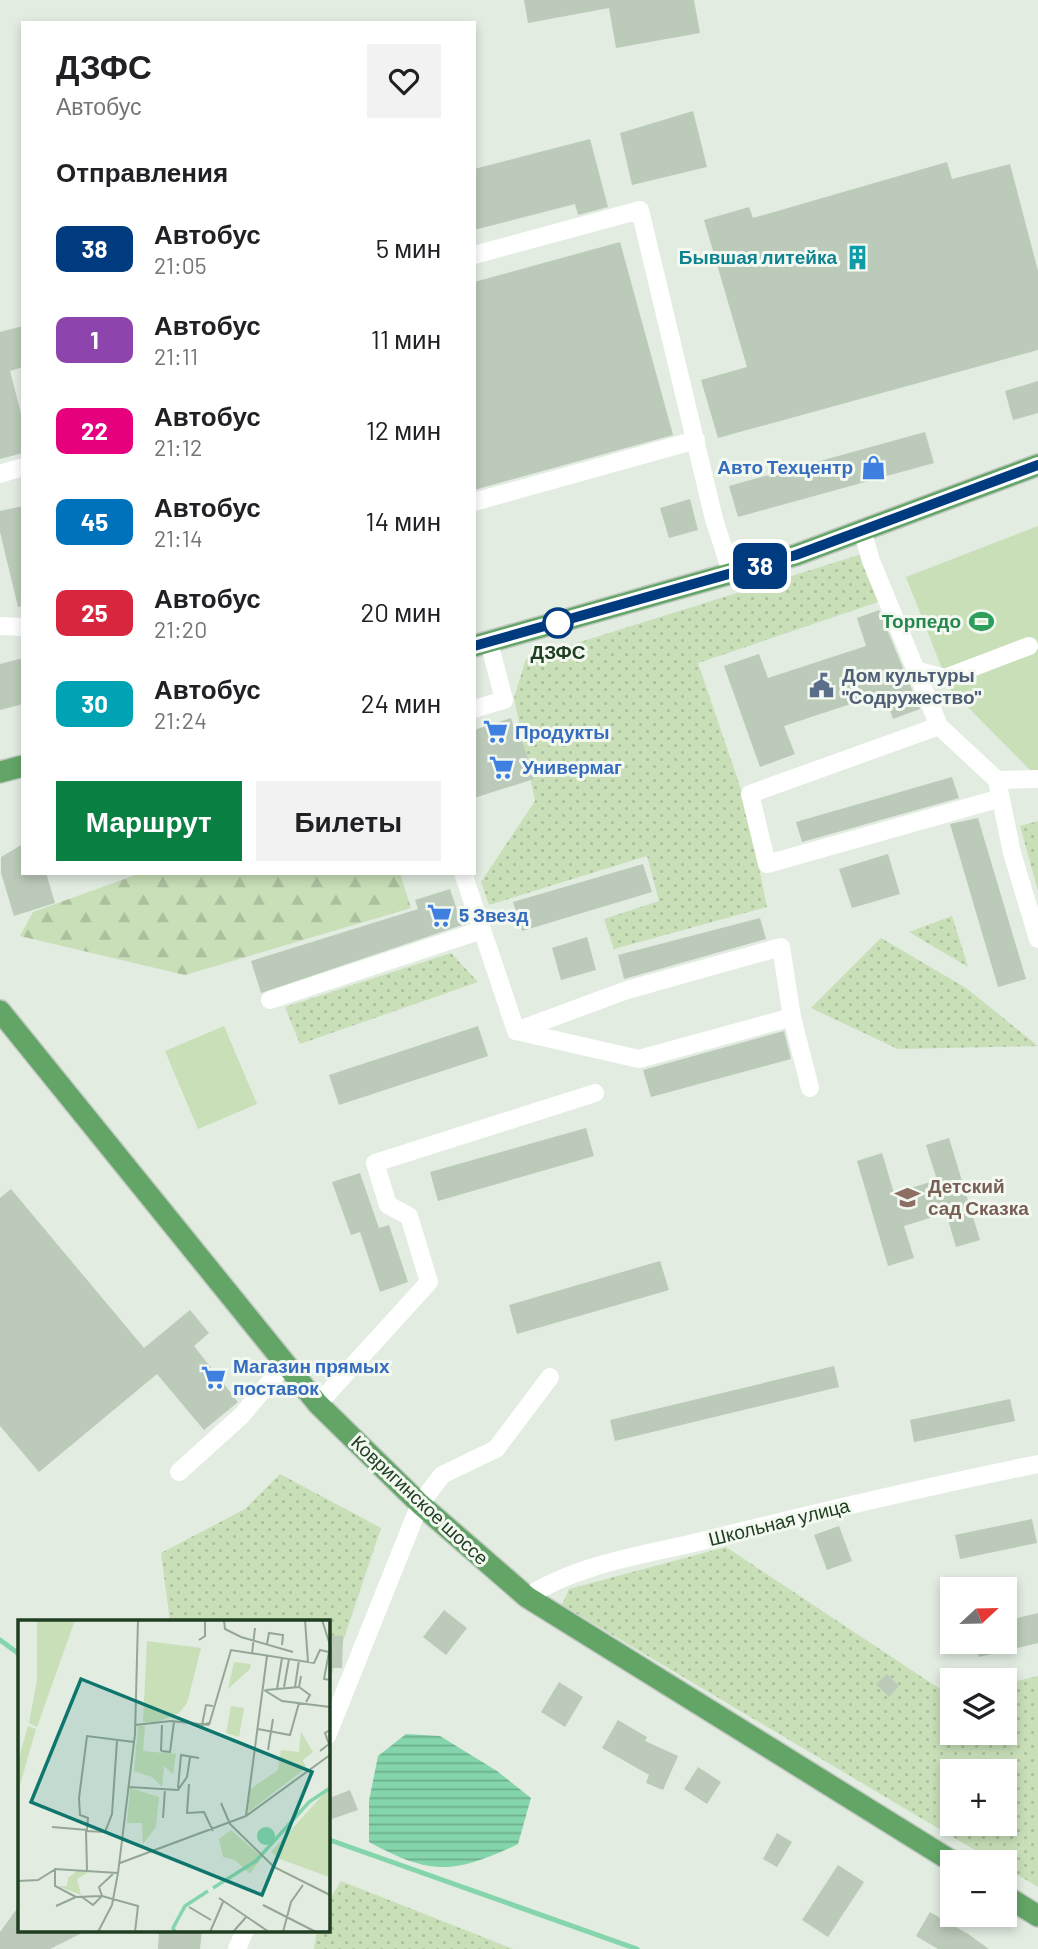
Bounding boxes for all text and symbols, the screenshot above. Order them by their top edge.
button: heart [367,44,441,118]
text: ДЗФС [56,46,152,86]
text: Автобус [56,92,142,120]
text: Отправления [56,156,228,187]
text: Автобус [154,218,261,249]
text: 5 мин [376,232,441,263]
text: 38 [82,234,107,263]
building icon: Бывшая литейка [843,243,871,271]
place label: Бывшая литейка [679,245,837,268]
text: 21:05 [154,251,207,279]
text: Автобус [154,309,261,340]
text: 11 мин [371,323,441,354]
text: 1 [90,325,99,354]
text: 21:11 [154,342,198,370]
text: Автобус [154,400,261,431]
text: 12 мин [366,414,441,445]
text: 22 [81,416,108,445]
text: 21:12 [154,433,202,461]
shop icon: Авто Техцентр [859,453,887,481]
place label: Авто Техцентр [717,455,853,478]
text: Автобус [154,491,261,522]
text: 14 мин [366,505,441,536]
text: 45 [81,507,108,536]
text: 21:14 [154,524,203,552]
line badge: 38 [728,543,792,589]
text: 38 [747,551,773,580]
text: Автобус [154,582,261,613]
text: 20 мин [360,596,441,627]
text: 25 [81,598,108,627]
sports icon: Торпедо [967,607,995,635]
marker: ДЗФС [543,608,573,638]
place label: Торпедо [882,609,961,632]
text: 21:20 [154,615,207,643]
place label: ДЗФС [530,640,586,663]
place label: Дом культуры "Содружество" [842,663,982,708]
public building icon: Дом культуры "Содружество" [808,672,836,700]
text: Автобус [154,673,261,704]
text: 24 мин [361,687,441,718]
text: 30 [81,689,108,718]
text: 21:24 [154,706,207,734]
supermarket icon: Продукты [481,718,509,746]
place label: Продукты [515,720,610,743]
supermarket icon: Универмаг [488,753,516,781]
place label: Универмаг [522,755,622,778]
button: Маршрут [56,781,242,861]
button: Билеты [256,781,441,861]
supermarket icon: 5 Звезд [425,901,453,929]
place label: 5 Звезд [459,903,528,926]
place label: Детский сад Сказка [928,1174,1029,1219]
school or university icon: Детский сад Сказка [894,1183,922,1211]
place label: Магазин прямых поставок [233,1354,390,1399]
supermarket icon: Магазин прямых поставок [199,1363,227,1391]
street label: Ковригинское шоссе [347,1430,494,1569]
street label: Школьная улица [706,1493,852,1550]
north arrow [940,1577,1017,1654]
map controls [940,1577,1017,1927]
inset map [18,1620,329,1932]
button: layers [940,1668,1017,1745]
button: + [940,1759,1017,1836]
button: − [940,1850,1017,1927]

